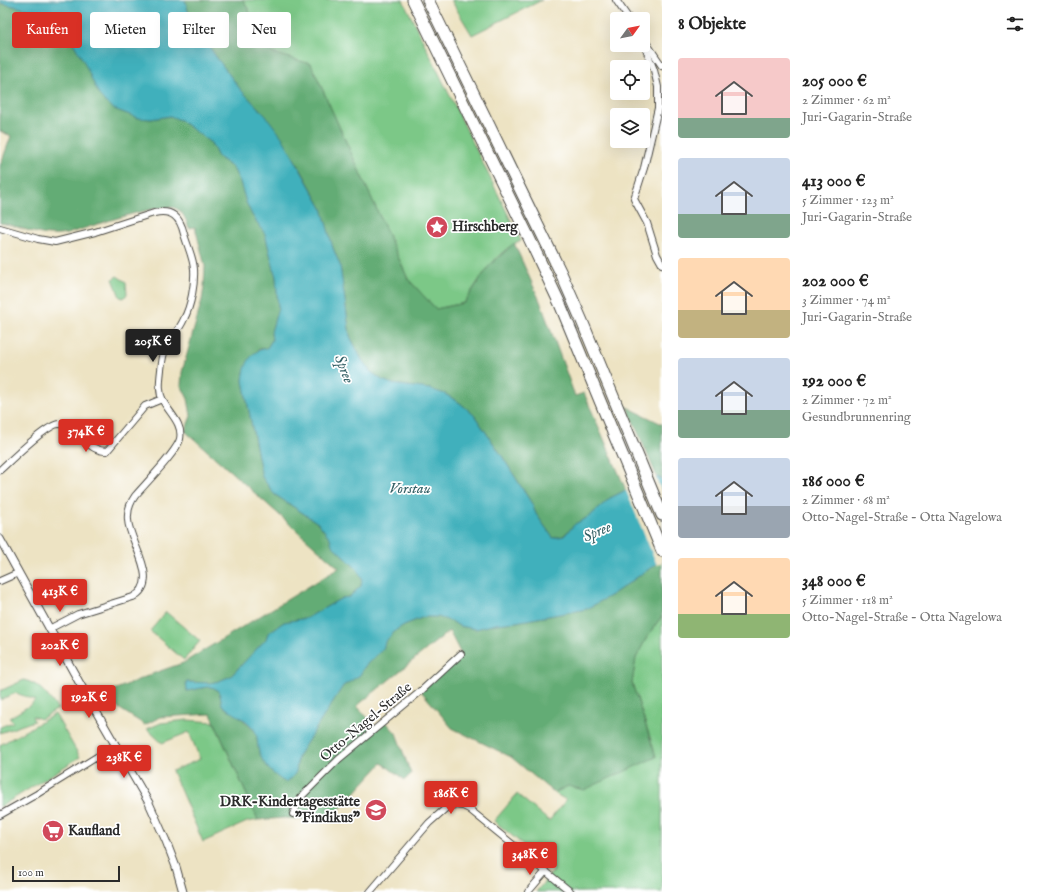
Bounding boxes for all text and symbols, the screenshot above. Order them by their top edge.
chip: Kaufen [12,12,82,48]
chip: Mieten [90,12,160,48]
chip: Filter [168,12,229,48]
chip: Neu [237,12,291,48]
north arrow [610,12,650,52]
map controls [610,12,650,148]
icon: filters [1004,13,1026,35]
text: 8 Objekte [678,14,746,35]
button: locate [610,60,650,100]
text: 205 000 € [802,71,867,92]
icon: home [710,74,758,122]
text: 2 Zimmer · 62 m² [802,92,891,109]
button: layers [610,108,650,148]
text: Juri-Gagarin-Straße [802,109,912,126]
text: 413 000 € [802,171,865,192]
icon: home [710,174,758,222]
text: 5 Zimmer · 123 m² [802,192,894,209]
text: Juri-Gagarin-Straße [802,209,912,226]
place icon: Hirschberg [424,214,450,240]
place label: Hirschberg [452,218,519,236]
text: 202 000 € [802,271,869,292]
icon: home [710,274,758,322]
text: 3 Zimmer · 74 m² [802,292,891,309]
text: Juri-Gagarin-Straße [802,309,912,326]
pin: 205K € [120,329,186,363]
text: 205K € [134,333,172,350]
water label: Spree [330,352,358,386]
text: 192 000 € [802,371,866,392]
icon: home [710,374,758,422]
text: 2 Zimmer · 72 m² [802,392,892,409]
text: Gesundbrunnenring [802,409,911,426]
pin: 374K € [53,419,119,453]
text: 374K € [67,423,105,440]
text: 186 000 € [802,471,865,492]
icon: home [710,474,758,522]
water label: Vorstau [389,479,431,498]
text: 2 Zimmer · 68 m² [802,492,890,509]
text: Otto-Nagel-Straße - Otta Nagelowa [802,509,1002,526]
water label: Spree [580,517,614,547]
text: 348 000 € [802,571,866,592]
icon: home [710,574,758,622]
pin: 413K € [27,579,93,613]
text: 413K € [42,583,78,600]
text: 5 Zimmer · 118 m² [802,592,893,609]
text: Otto-Nagel-Straße - Otta Nagelowa [802,609,1002,626]
pin: 202K € [27,633,93,667]
text: 202K € [41,637,79,654]
street label: Otto-Nagel-Straße [316,678,416,766]
pin: 192K € [56,685,122,719]
text: 192K € [71,689,107,706]
pin: 238K € [91,745,157,779]
text: 238K € [106,749,142,766]
pin: 186K € [418,781,484,815]
text: 186K € [433,785,469,802]
place label: DRK-Kindertagesstätte "Findikus" [220,793,361,827]
school or university icon: DRK-Kindertagesstätte "Findikus" [363,797,389,823]
supermarket icon: Kaufland [40,818,66,844]
place label: Kaufland [68,822,120,840]
pin: 348K € [497,842,563,876]
text: 348K € [512,846,548,863]
scale bar [12,864,120,883]
text: 100 m [18,866,44,880]

